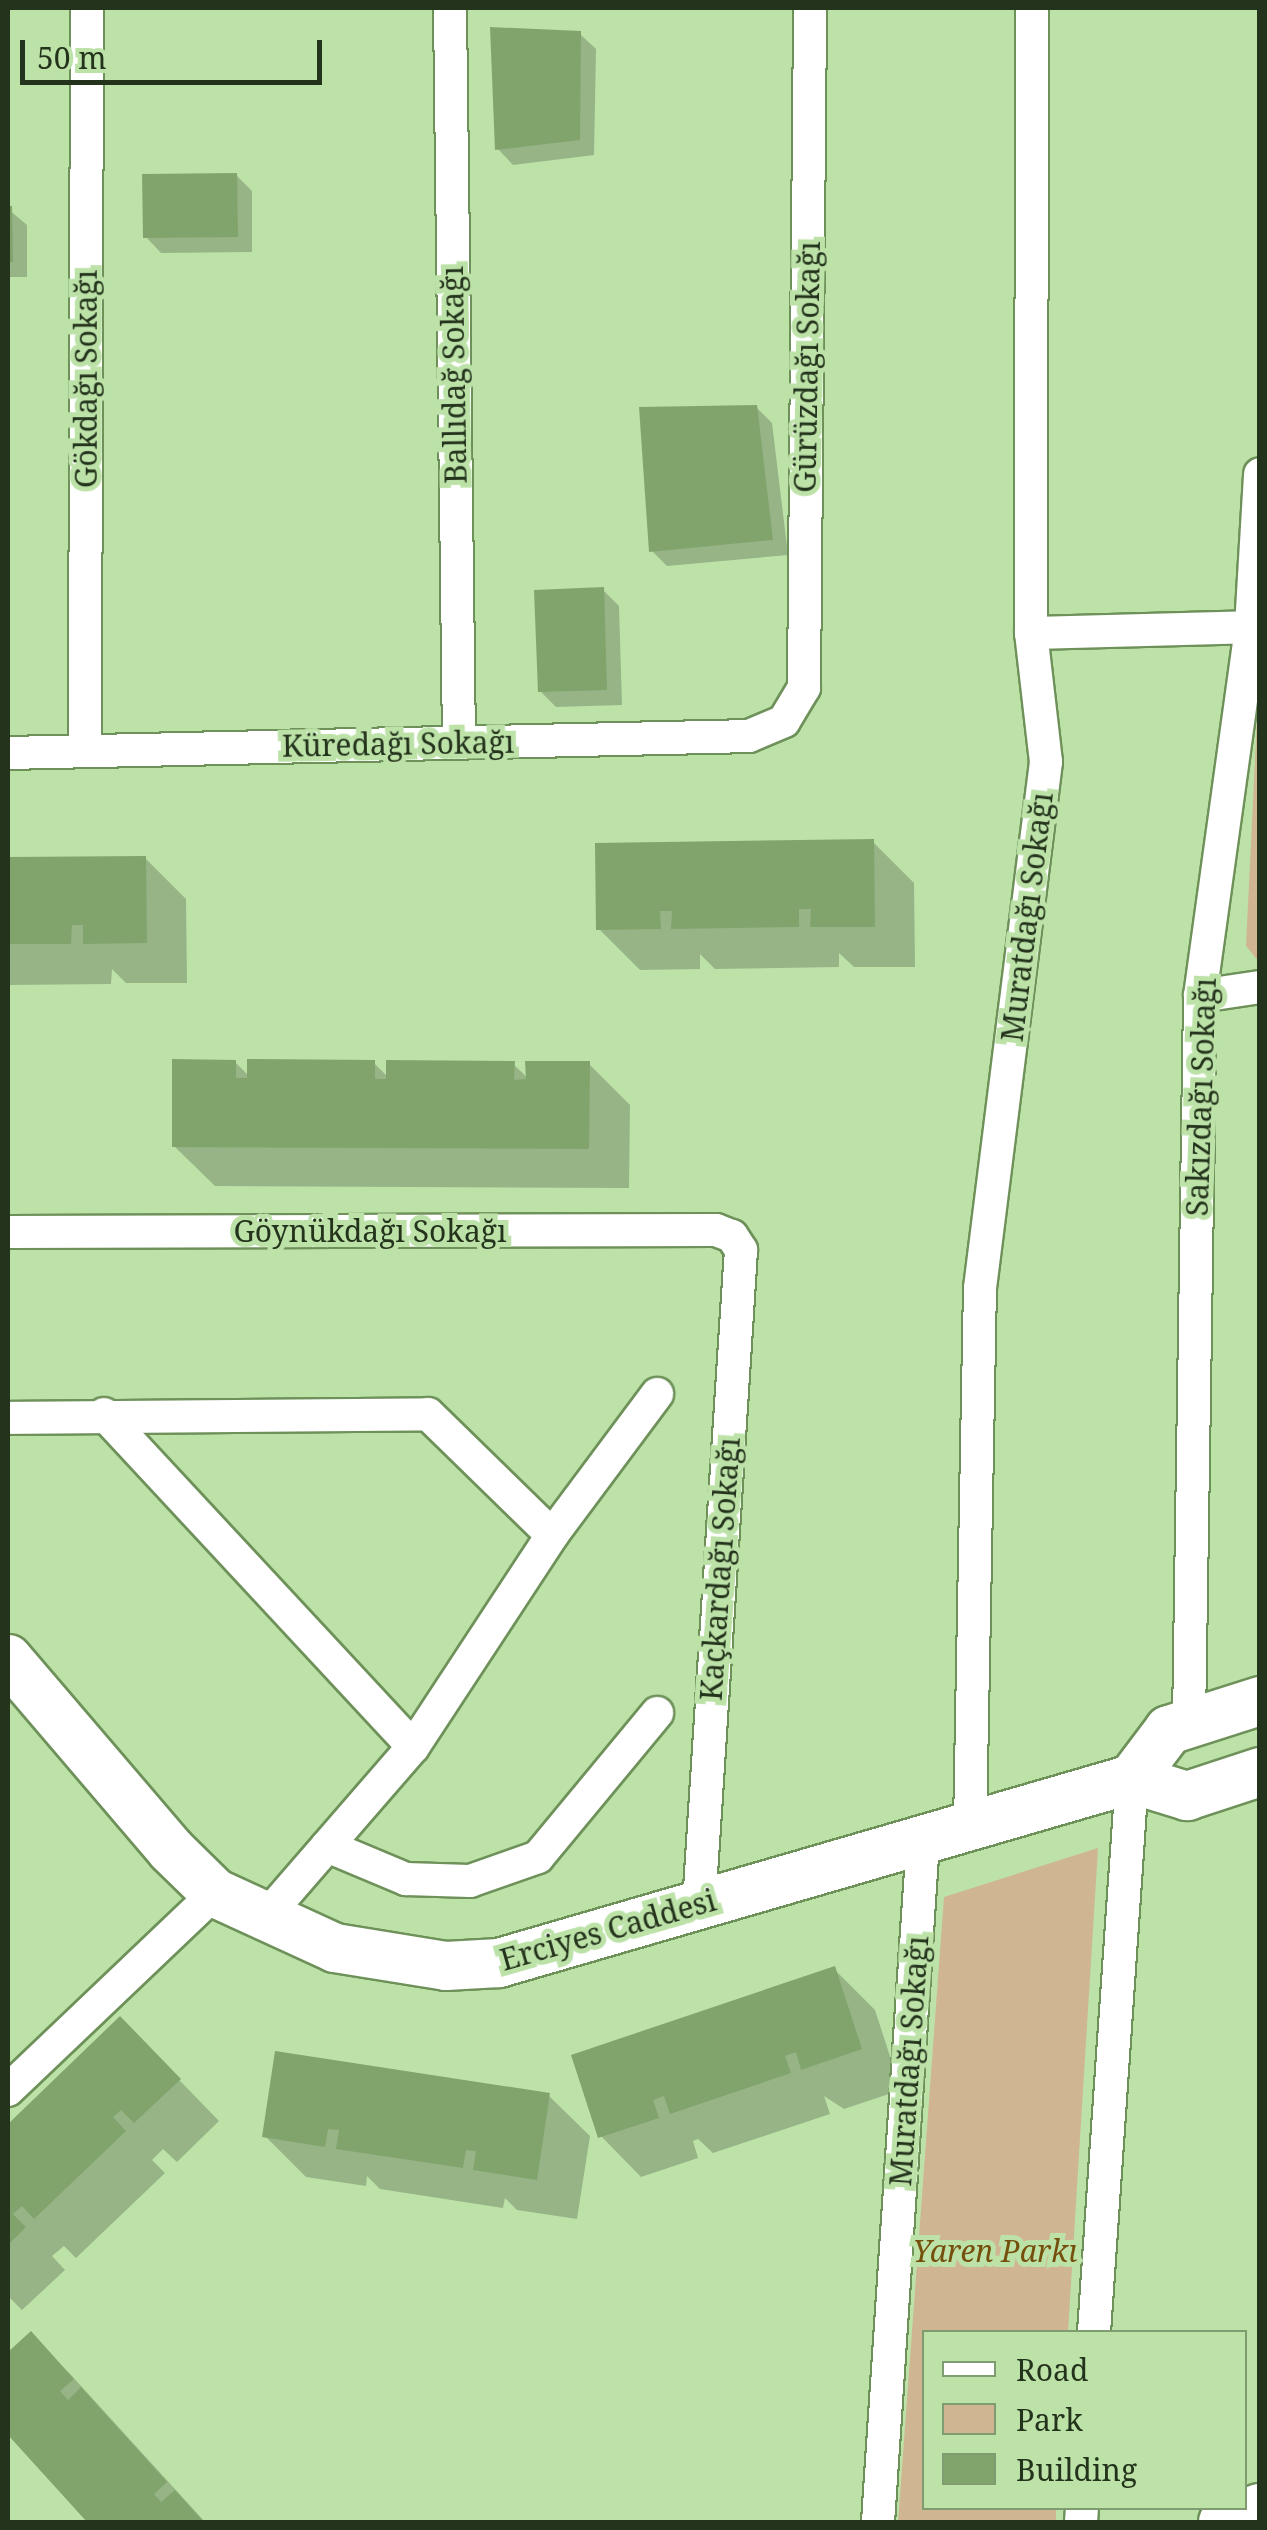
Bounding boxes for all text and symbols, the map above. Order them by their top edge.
scale bar [25,20,328,82]
text: 50 m [37,37,107,78]
street label: Gürüzdağı Sokağı [787,241,827,493]
street label: Ballıdağ Sokağı [434,266,474,484]
street label: Gökdağı Sokağı [68,270,104,488]
street label: Küredağı Sokağı [282,724,514,764]
street label: Muratdağı Sokağı [994,790,1060,1044]
street label: Sakızdağı Sokağı [1179,977,1223,1217]
street label: Göynükdağı Sokağı [233,1213,507,1249]
street label: Kaçkardağı Sokağı [693,1436,747,1702]
street label: Erciyes Caddesi [496,1882,720,1978]
street label: Muratdağı Sokağı [882,1935,936,2187]
park label: Yaren Parkı [913,2233,1077,2269]
legend [922,2330,1247,2510]
text: Road [1016,2349,1088,2390]
text: Park [1016,2399,1083,2440]
text: Building [1016,2449,1137,2490]

